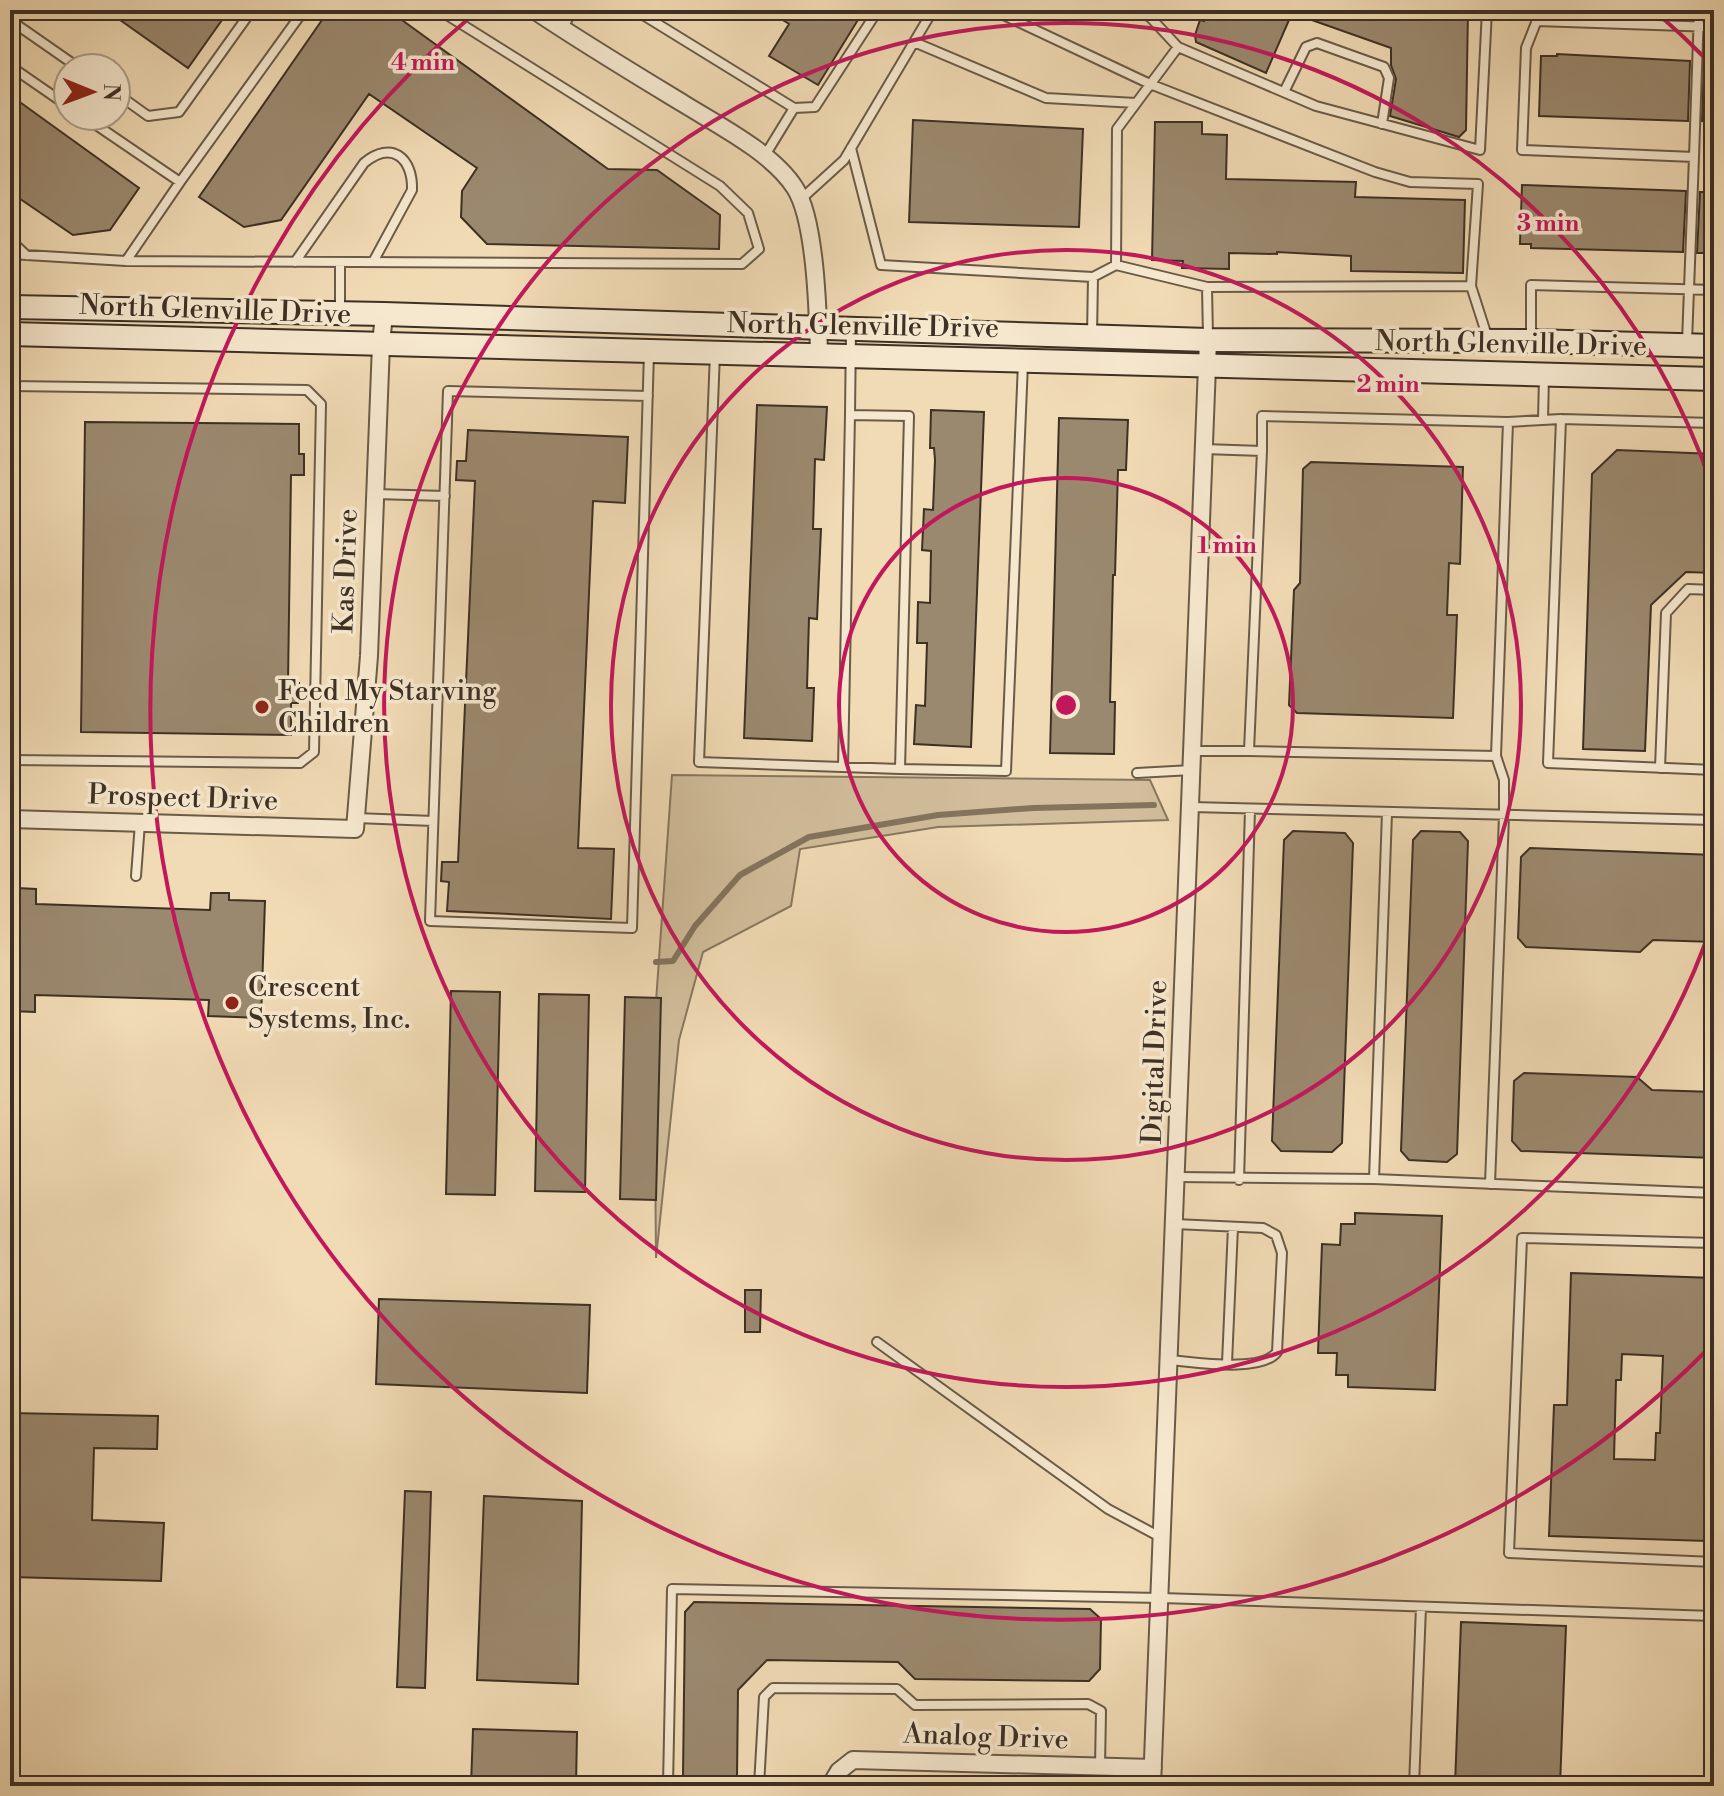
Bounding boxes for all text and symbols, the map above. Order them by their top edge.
text: 4 min [391,48,455,78]
north arrow [52,52,132,132]
text: N [97,83,124,102]
text: 3 min [1517,209,1580,239]
street label: North Glenville Drive [78,288,352,332]
street label: North Glenville Drive [727,306,999,346]
street label: North Glenville Drive [1375,324,1647,364]
text: 2 min [1356,370,1420,400]
street label: Kas Drive [326,508,366,634]
text: 1 min [1197,531,1257,561]
place label: Feed My Starving Children [278,674,497,741]
centre of rings [1052,691,1080,719]
marker: Feed My Starving Children [253,698,271,716]
street label: Prospect Drive [87,777,279,819]
place label: Crescent Systems, Inc. [248,970,410,1037]
street label: Digital Drive [1135,979,1175,1145]
marker: Crescent Systems, Inc. [223,994,241,1012]
street label: Analog Drive [902,1717,1069,1757]

